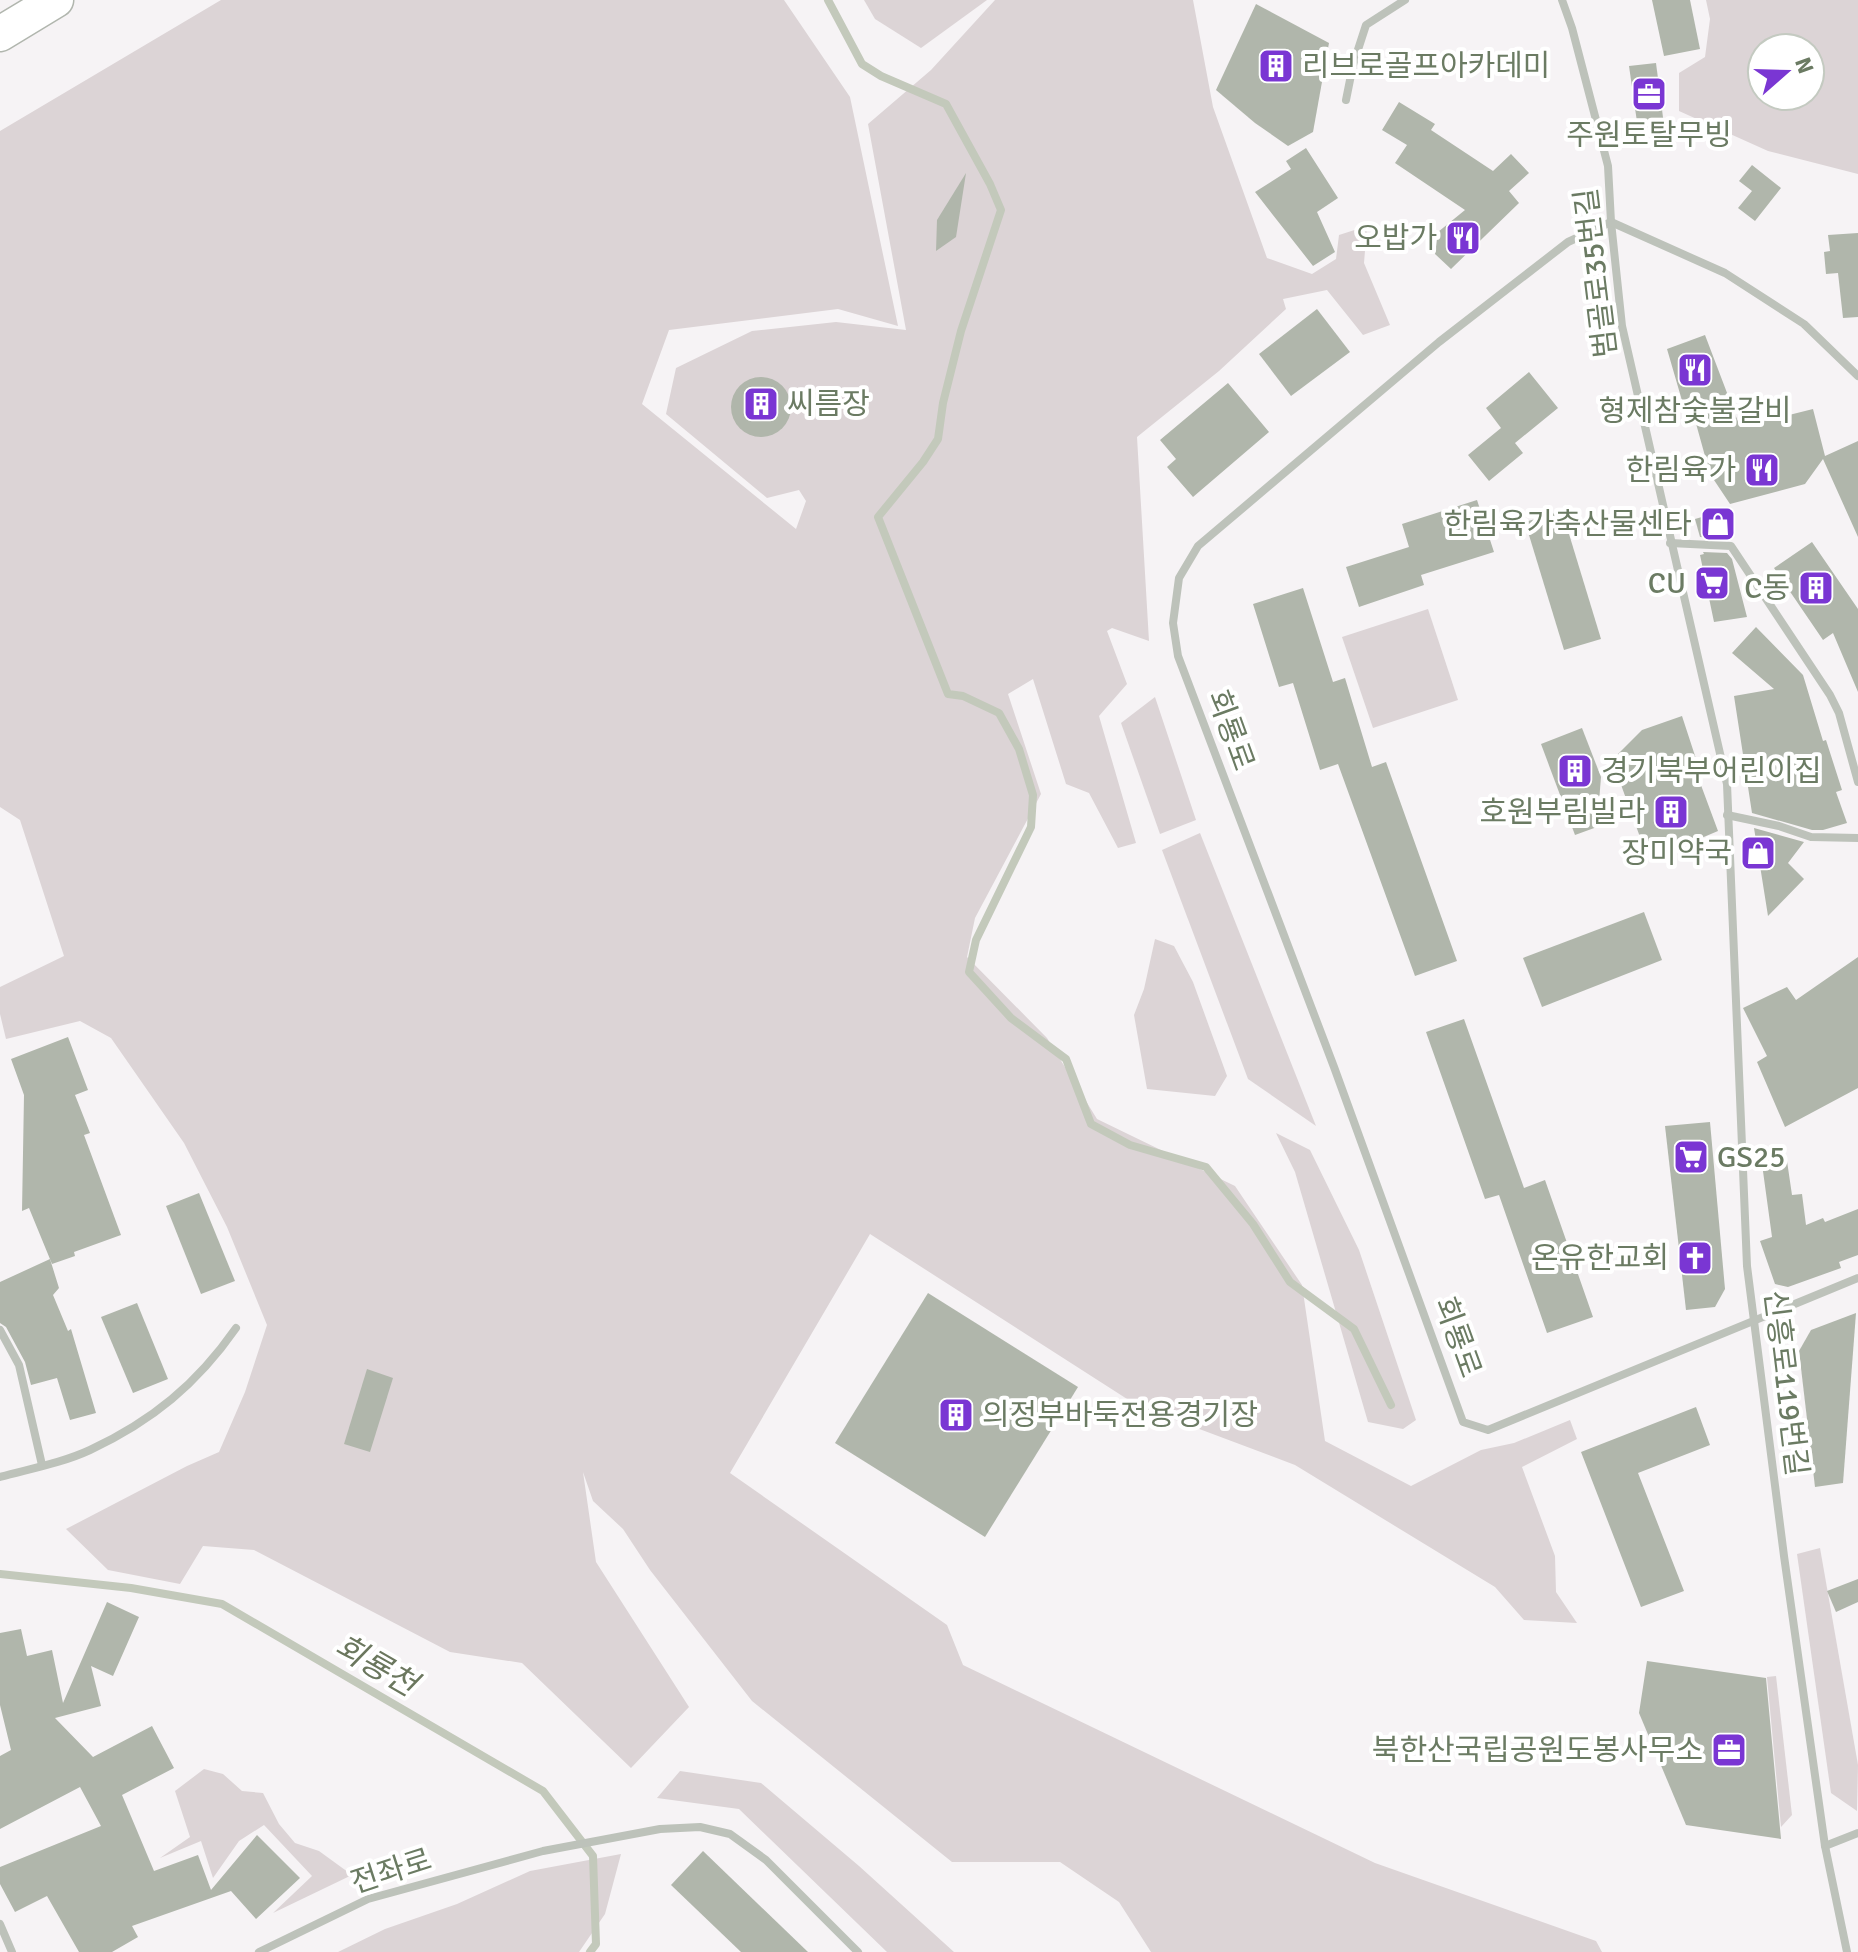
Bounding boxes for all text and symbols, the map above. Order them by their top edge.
north arrow [1746,32,1826,112]
building icon: 리브로골프아카데미 [1257,47,1295,85]
place label: 리브로골프아카데미 [1302,48,1550,85]
text: N [1789,54,1820,77]
office icon: 주원토탈무빙 [1630,75,1668,113]
place label: 주원토탈무빙 [1566,117,1732,154]
street label: 범골로35번길 [1568,186,1625,360]
restaurant icon: 오밥가 [1444,219,1482,257]
place label: 오밥가 [1354,220,1437,257]
restaurant icon: 형제참숯불갈비 [1676,351,1714,389]
building icon: 씨름장 [742,385,780,423]
place label: 씨름장 [787,386,870,423]
place label: 형제참숯불갈비 [1598,393,1792,430]
restaurant icon: 한림육가 [1743,451,1781,489]
place label: 한림육가 [1626,452,1736,489]
shop icon: 한림육가축산물센타 [1699,505,1737,543]
place label: 한림육가축산물센타 [1444,506,1692,543]
supermarket icon: CU [1693,564,1731,602]
place label: CU [1648,565,1686,602]
building icon: C동 [1797,569,1835,607]
place label: C동 [1744,570,1790,607]
street label: 회룡로 [1199,685,1262,775]
building icon: 경기북부어린이집 [1556,752,1594,790]
place label: 경기북부어린이집 [1601,753,1822,790]
building icon: 호원부림빌라 [1652,793,1690,831]
place label: 호원부림빌라 [1479,794,1645,831]
shop icon: 장미약국 [1739,834,1777,872]
place label: 장미약국 [1622,835,1732,872]
supermarket icon: GS25 [1672,1138,1710,1176]
place label: GS25 [1717,1139,1785,1176]
church icon: 온유한교회 [1676,1239,1714,1277]
place label: 온유한교회 [1531,1240,1669,1277]
street label: 신흥로119번길 [1756,1288,1815,1478]
street label: 회룡로 [1426,1292,1489,1382]
building icon: 의정부바둑전용경기장 [937,1396,975,1434]
place label: 의정부바둑전용경기장 [982,1397,1258,1434]
water label: 회룡천 [328,1626,427,1706]
office icon: 북한산국립공원도봉사무소 [1710,1731,1748,1769]
place label: 북한산국립공원도봉사무소 [1372,1732,1703,1769]
street label: 전좌로 [346,1841,436,1902]

